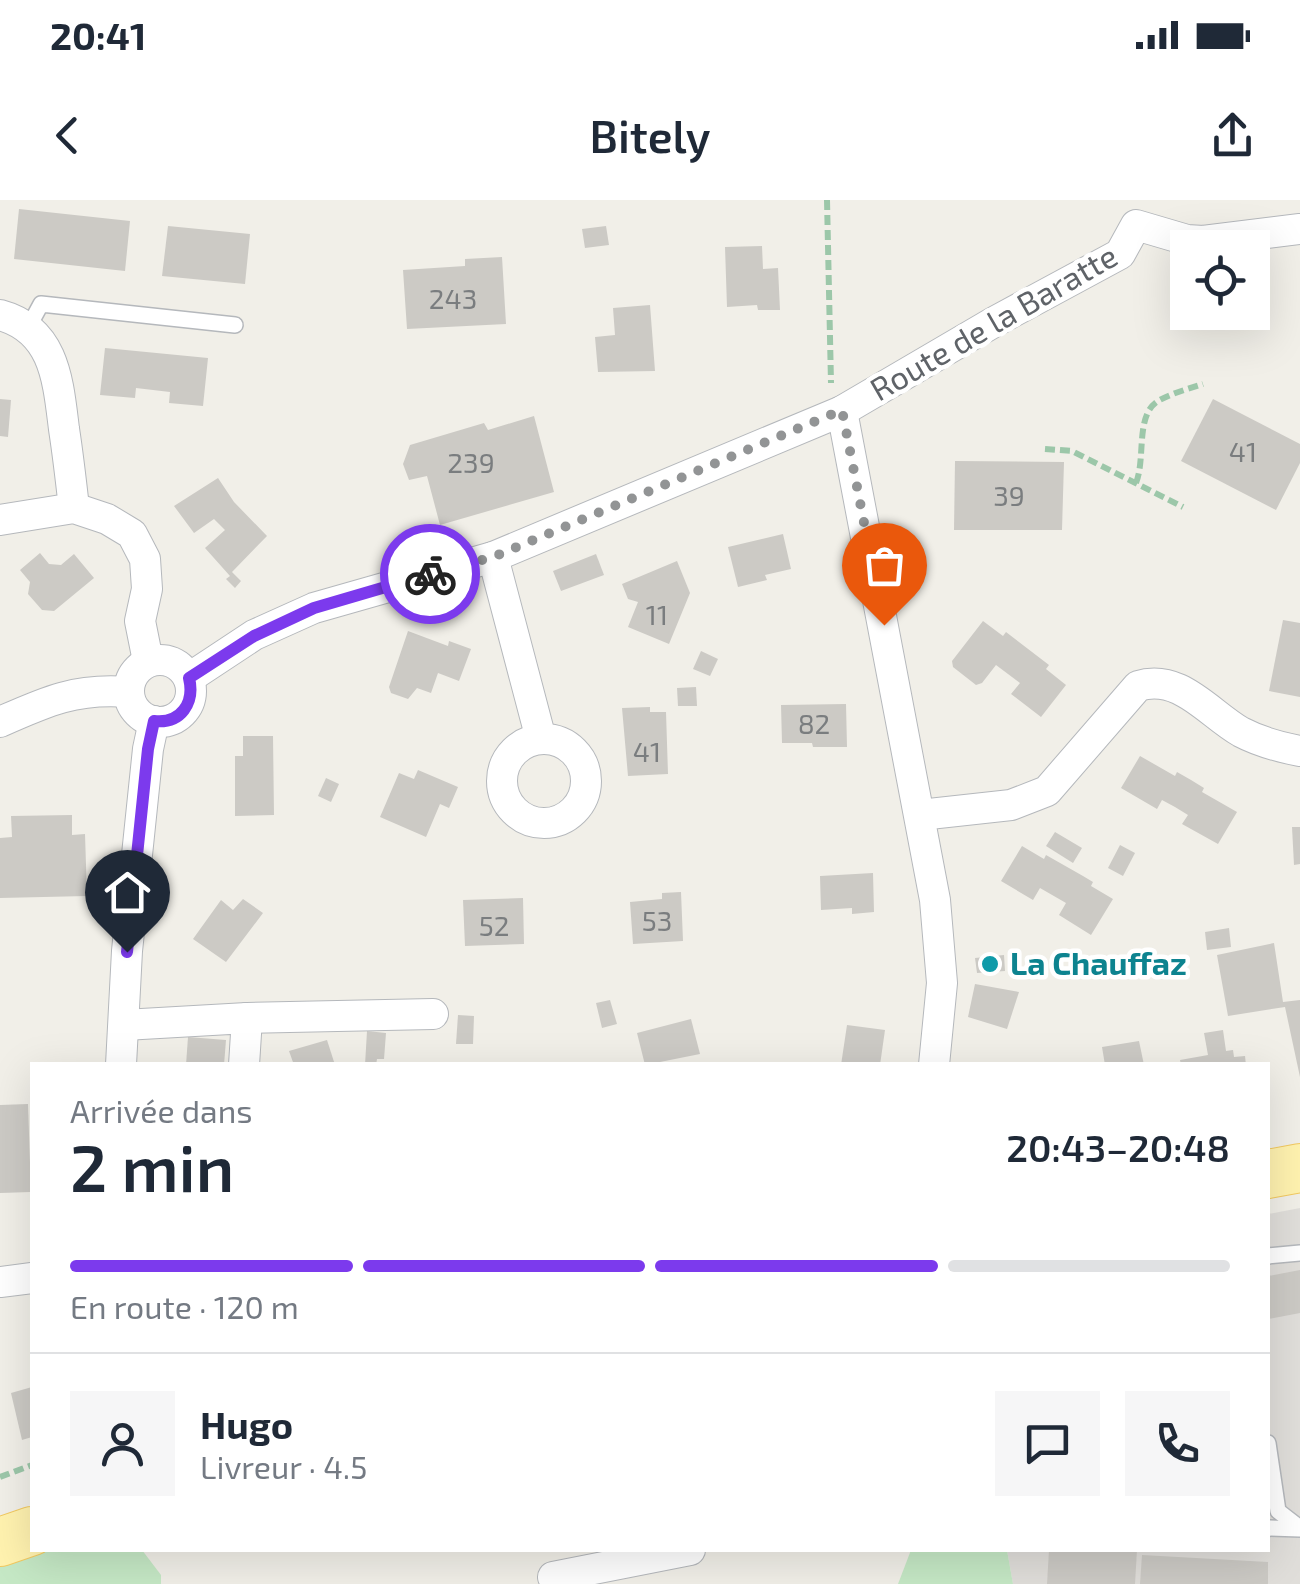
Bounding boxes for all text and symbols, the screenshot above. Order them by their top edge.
text: 20:41 [50,12,146,58]
icon: back [40,108,95,163]
text: Bitely [590,108,710,162]
icon: share [1205,108,1260,163]
map controls [1170,230,1270,330]
button: locate [1170,230,1270,330]
street label: Route de la Baratte [863,235,1123,407]
house number: 243 [429,281,477,315]
house number: 41 [1229,434,1257,468]
house number: 239 [447,445,495,479]
house number: 39 [993,478,1025,512]
pin [842,523,927,626]
courier [380,524,480,624]
icon: bag [857,538,912,593]
icon: bike [403,547,458,602]
house number: 11 [646,597,668,631]
house number: 82 [798,706,830,740]
house number: 41 [633,734,661,768]
pin [85,850,170,953]
icon: home [100,865,155,920]
house number: 53 [642,903,672,937]
house number: 52 [479,908,509,942]
place label: La Chauffaz [1010,943,1187,981]
marker: La Chauffaz [979,953,1001,975]
text: Arrivée dans [70,1091,253,1129]
text: 20:43–20:48 [1006,1124,1230,1170]
text: 2 min [70,1127,234,1205]
text: En route · 120 m [70,1287,299,1325]
button: person [70,1391,175,1496]
button: chat [995,1391,1100,1496]
button: phone [1125,1391,1230,1496]
text: Hugo [200,1401,293,1447]
text: Livreur · 4.5 [200,1447,367,1485]

